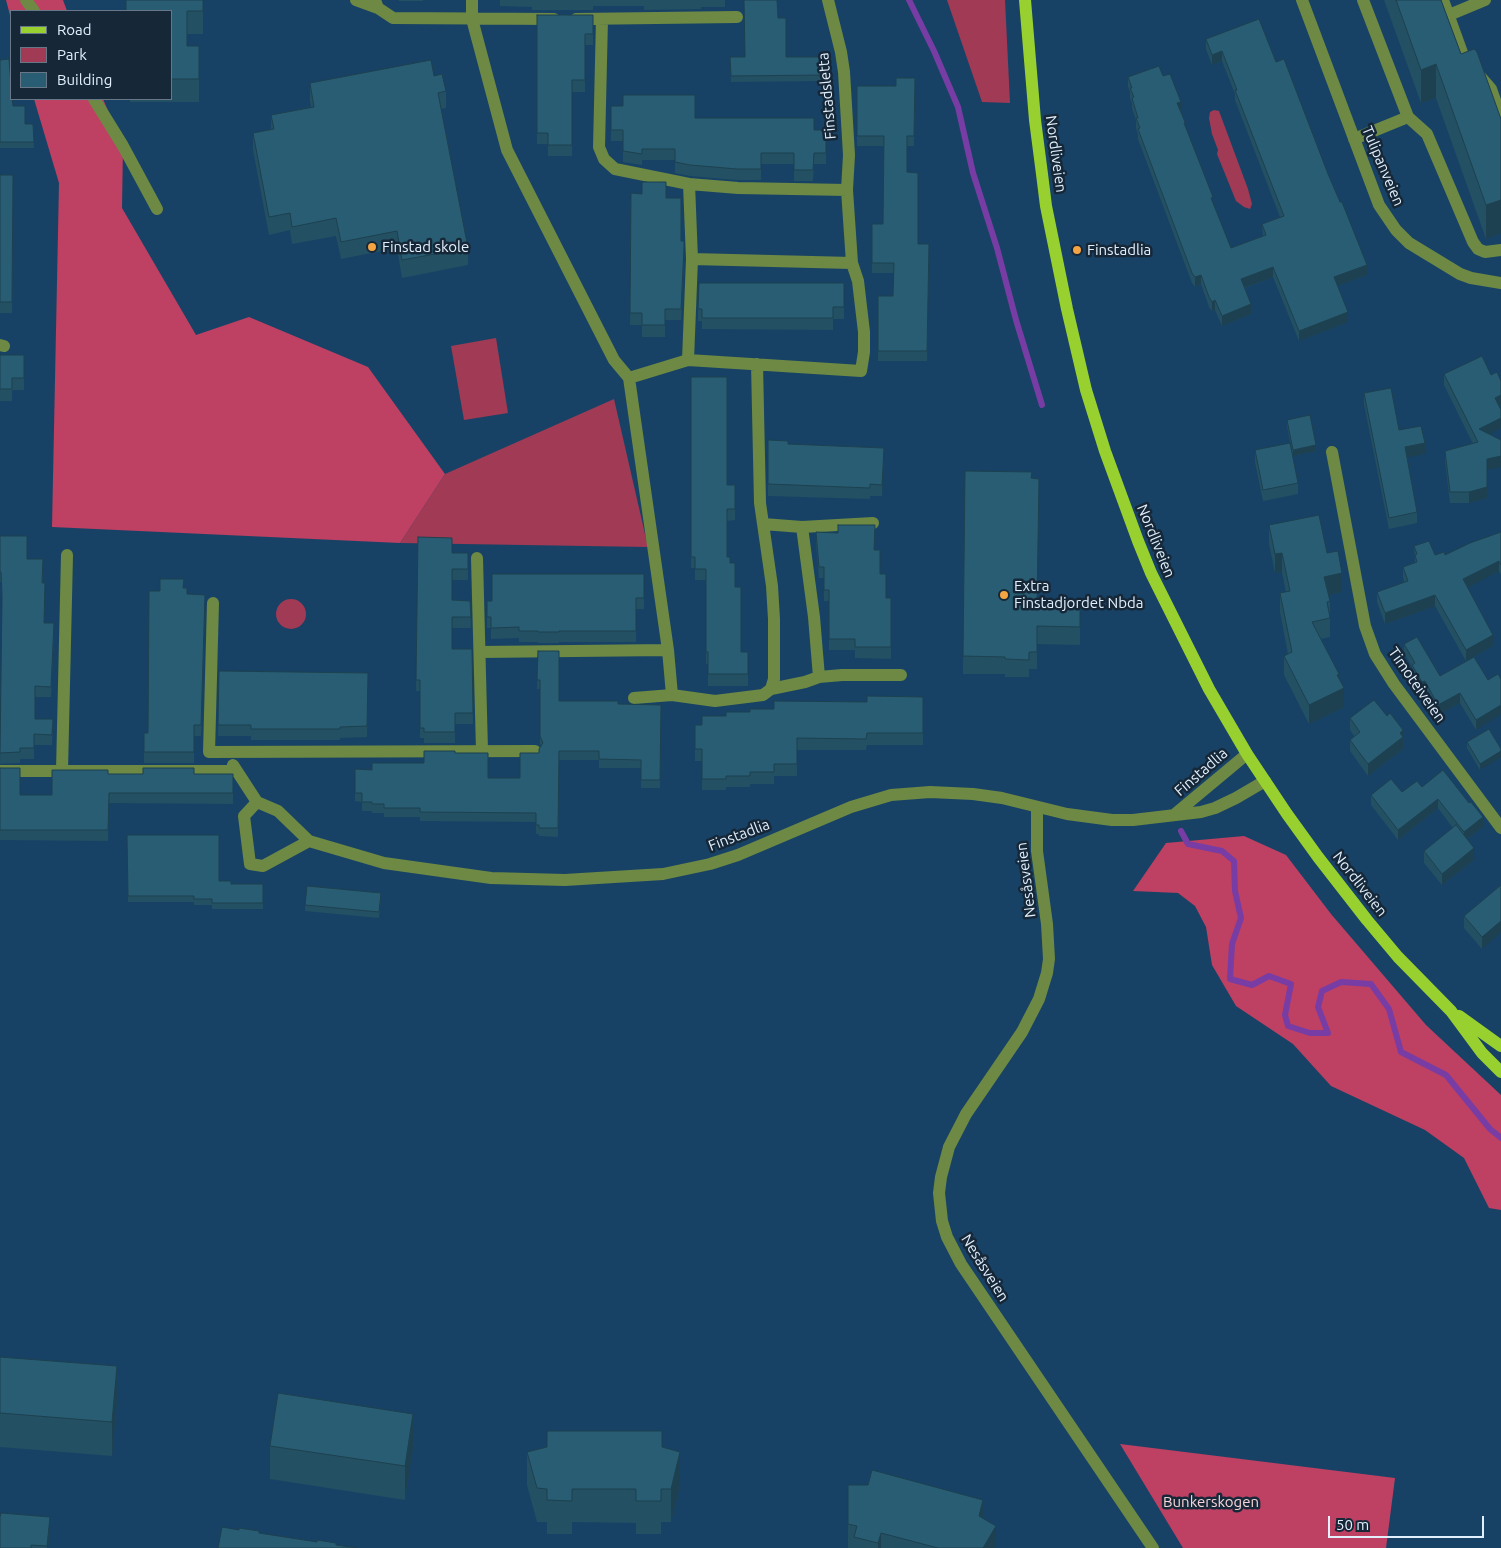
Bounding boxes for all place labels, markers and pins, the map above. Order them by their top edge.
place label: Finstad skole [382,238,469,256]
marker: Finstad skole [366,241,378,253]
place label: Finstadlia [1087,241,1151,259]
marker: Finstadlia [1071,244,1083,256]
place label: Extra Finstadjordet Nbda [1014,577,1143,612]
marker: Extra Finstadjordet Nbda [998,589,1010,601]

